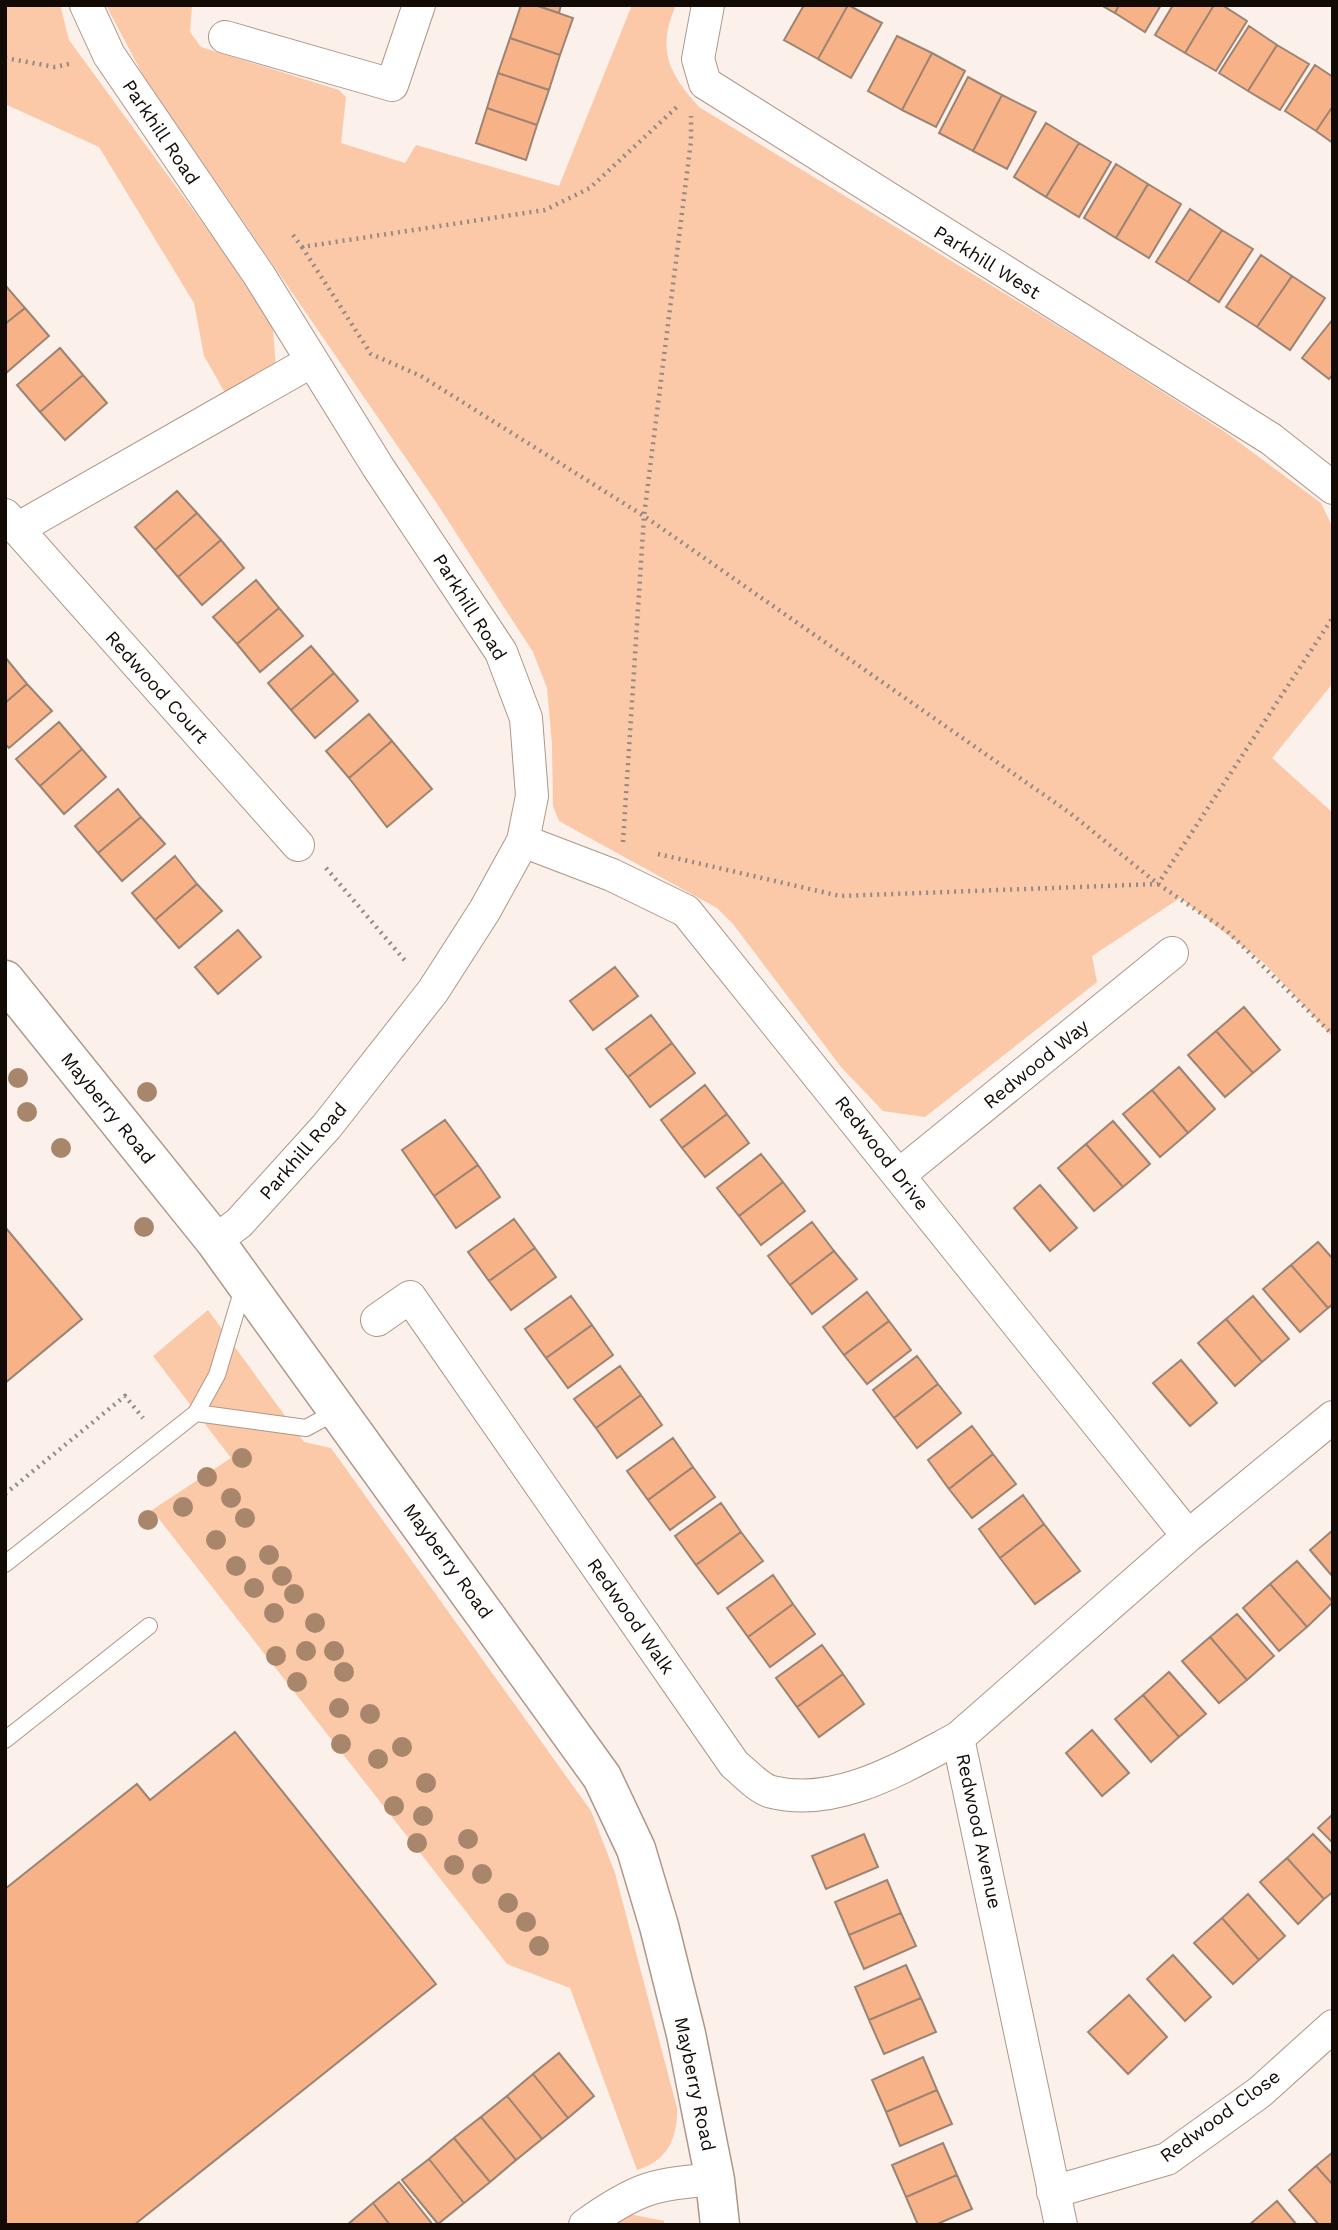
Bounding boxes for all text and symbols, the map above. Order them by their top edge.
street label: Parkhill Road [117,75,205,189]
street label: Parkhill West [929,220,1045,304]
street label: Parkhill Road [428,549,512,665]
street label: Redwood Court [101,626,214,748]
street label: Redwood Way [979,1014,1094,1114]
street label: Mayberry Road [56,1048,160,1168]
street label: Redwood Drive [830,1091,934,1215]
street label: Parkhill Road [254,1098,352,1204]
street label: Mayberry Road [399,1499,497,1623]
street label: Redwood Walk [582,1554,680,1679]
street label: Redwood Avenue [951,1751,1007,1911]
street label: Mayberry Road [670,2015,720,2153]
street label: Redwood Close [1155,2065,1285,2167]

